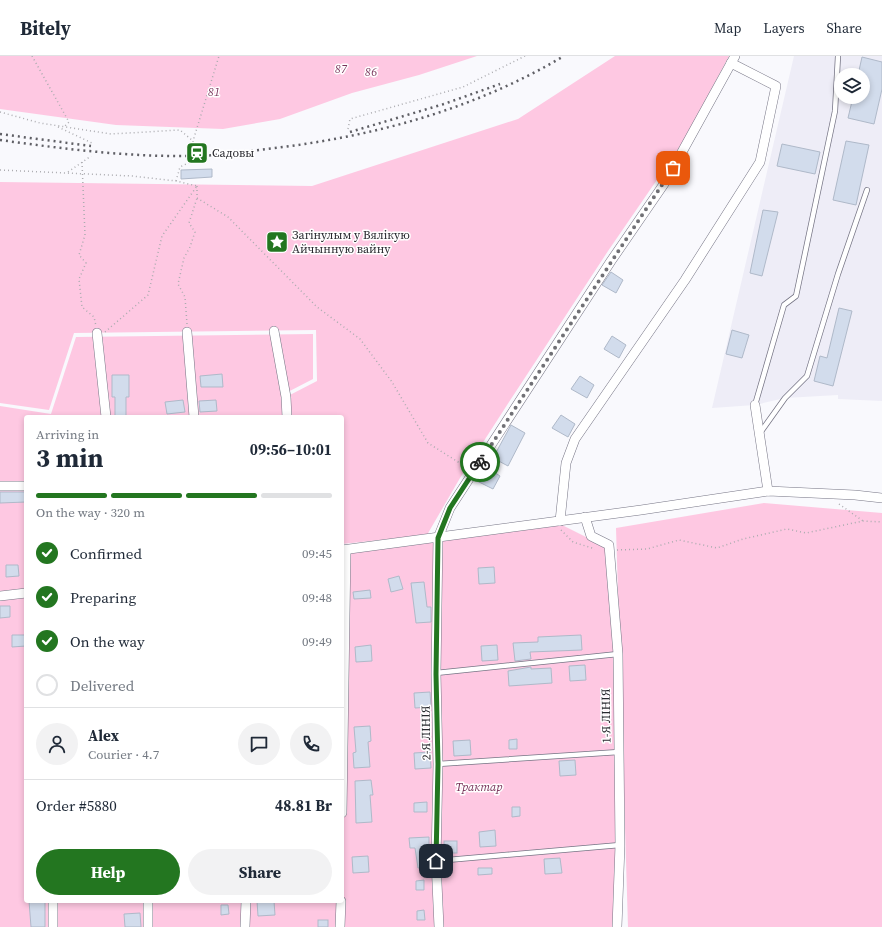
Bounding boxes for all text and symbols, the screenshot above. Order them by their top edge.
text: Bitely [20,15,71,41]
text: Map [714,18,741,38]
text: Layers [763,18,805,38]
text: Share [827,18,862,38]
park label: 87 [335,61,348,77]
park label: 86 [365,64,378,80]
map controls [834,68,870,104]
button: layers [834,68,870,104]
park label: 81 [208,84,220,100]
station icon: Садовы [184,140,210,166]
place label: Садовы [212,145,254,161]
pin [656,151,690,185]
icon: bag [662,157,684,179]
place label: Загінулым у Вялікую Айчынную вайну [292,227,410,257]
place icon: Загінулым у Вялікую Айчынную вайну [264,229,290,255]
text: Arriving in [36,426,99,443]
text: 09:56–10:01 [250,439,332,460]
text: 3 min [36,440,103,476]
courier [460,442,500,482]
icon: bike [469,451,491,473]
text: On the way · 320 m [36,504,145,521]
icon: check [36,542,58,564]
text: Confirmed [70,543,142,564]
text: 09:45 [302,545,332,562]
icon: check [36,586,58,608]
text: Preparing [70,587,136,608]
text: 09:48 [302,589,332,606]
icon: check [36,630,58,652]
text: On the way [70,631,145,652]
text: 09:49 [302,633,332,650]
text: Delivered [70,675,134,696]
street label: 1-Я ЛІНІЯ [598,688,614,743]
street label: 2-Я ЛІНІЯ [418,705,434,760]
button: person [36,723,78,765]
button: chat [238,723,280,765]
button: phone [290,723,332,765]
text: Alex [88,725,119,746]
text: Courier · 4.7 [88,746,159,763]
park label: Трактар [455,779,503,795]
text: Order #5880 [36,795,117,816]
text: 48.81 Br [275,795,332,816]
pin [419,844,453,878]
button: Help [36,849,180,895]
button: Share [188,849,332,895]
icon: home [425,850,447,872]

